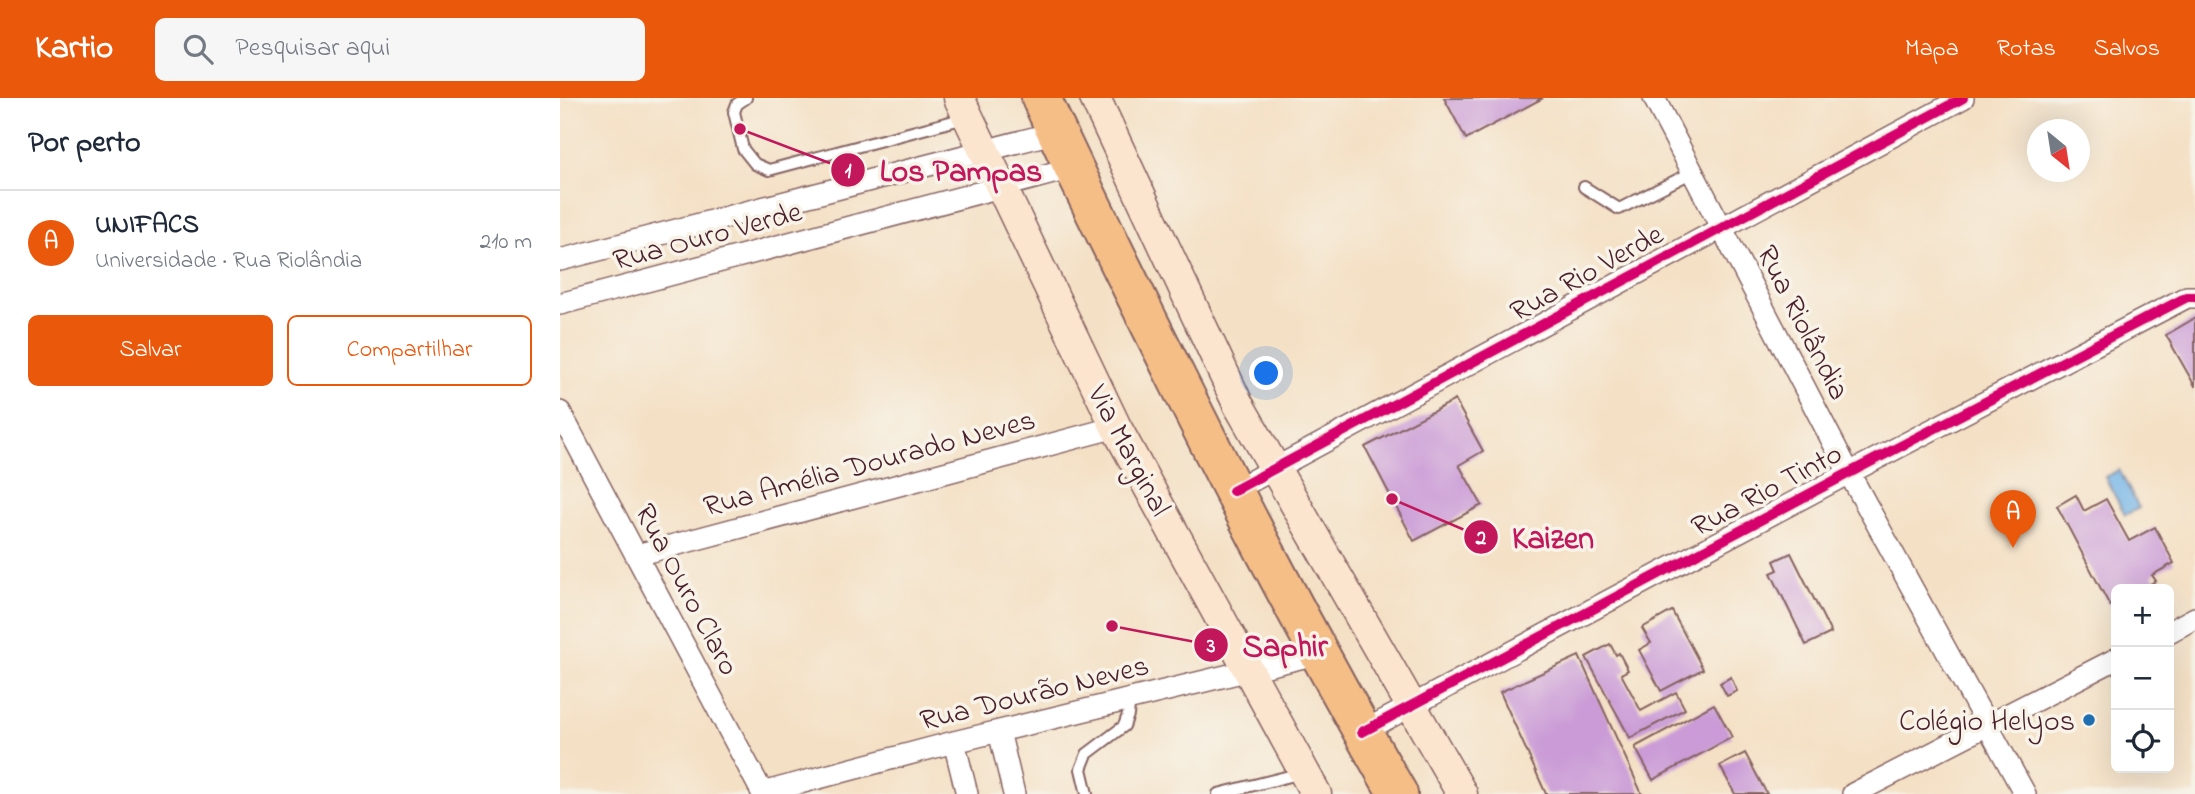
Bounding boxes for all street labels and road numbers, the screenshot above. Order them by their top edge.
street label: Rua Ouro Verde [609,191,808,284]
street label: Rua Rio Verde [1503,214,1673,335]
street label: Rua Riolândia [1743,238,1859,408]
street label: Via Marginal [1074,377,1180,525]
street label: Rua Amélia Dourado Neves [699,399,1041,530]
street label: Rua Rio Tinto [1684,433,1851,550]
street label: Rua Ouro Claro [622,497,749,684]
street label: Rua Dourão Neves [916,645,1154,745]

